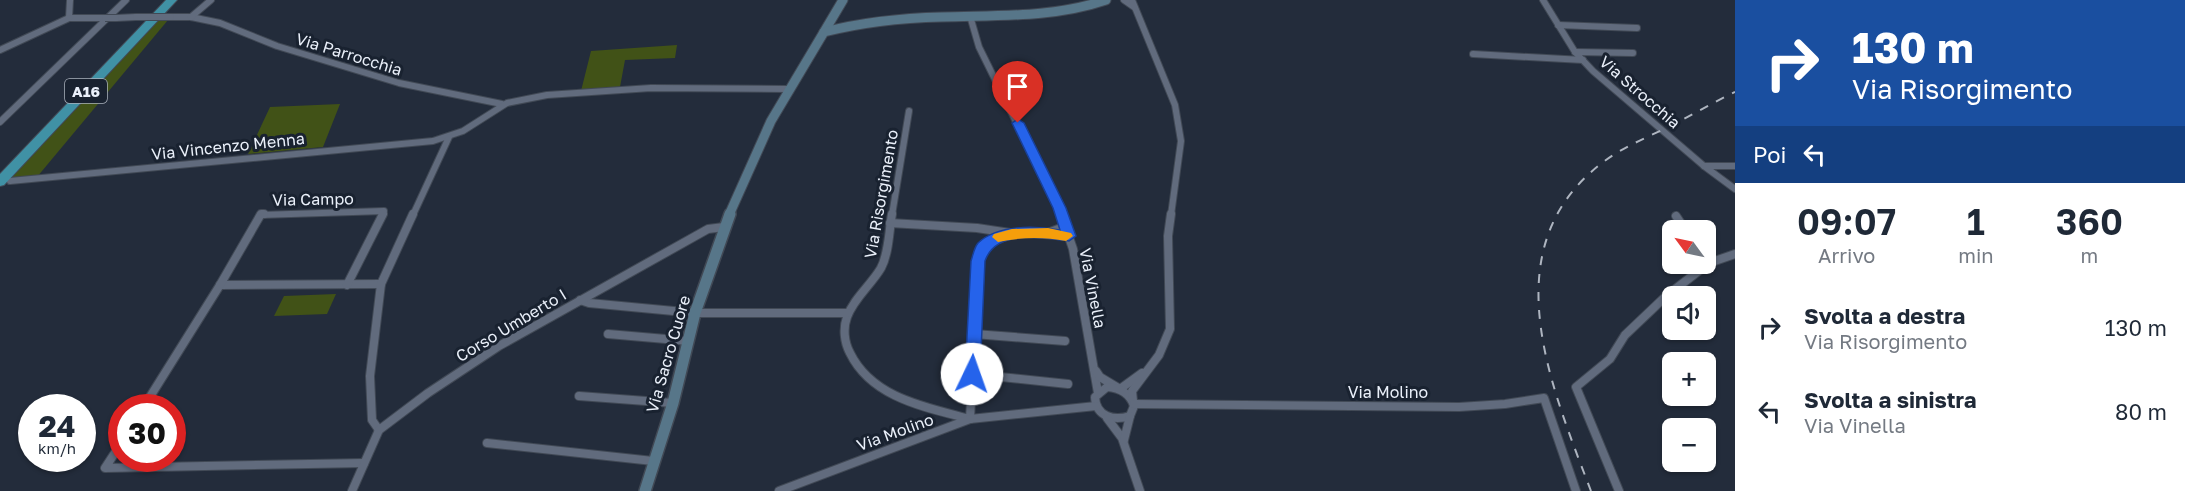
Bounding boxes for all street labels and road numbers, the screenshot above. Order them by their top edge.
street label: Via Parrocchia [294,28,404,80]
street label: Via Strocchia [1595,51,1685,133]
road number: A16 [65,79,107,103]
street label: Via Vincenzo Menna [150,128,306,164]
street label: Via Risorgimento [860,128,902,260]
street label: Via Campo [272,188,354,210]
street label: Via Vinella [1075,246,1111,330]
street label: Corso Umberto I [452,284,570,366]
street label: Via Sacro Cuore [642,293,694,415]
street label: Via Molino [1348,382,1428,402]
street label: Via Molino [854,409,936,455]

